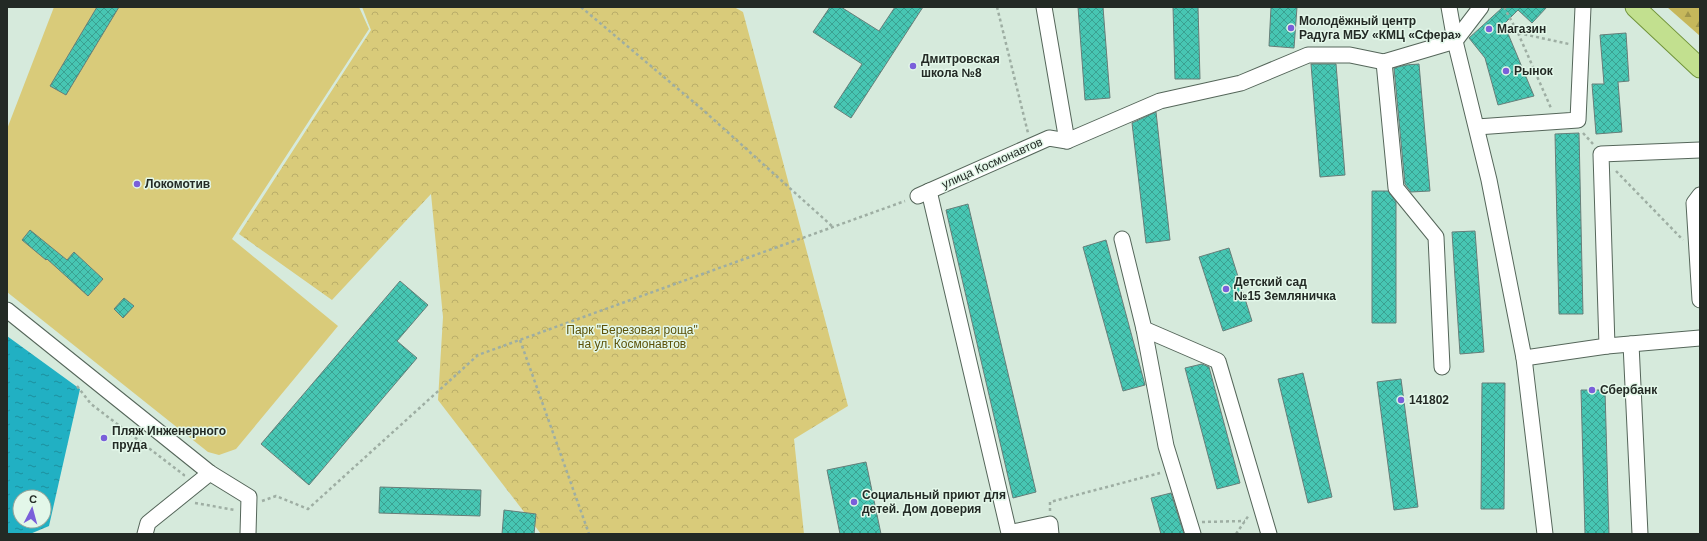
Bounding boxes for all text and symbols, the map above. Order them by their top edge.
place label: Молодёжный центр Радуга МБУ «КМЦ «Сфера» [1299,14,1461,42]
place label: Магазин [1497,22,1546,36]
marker: Молодёжный центр Радуга МБУ «КМЦ «Сфера» [1286,23,1296,33]
marker: Магазин [1484,24,1494,34]
place label: Дмитровская школа №8 [921,52,1000,80]
marker: Дмитровская школа №8 [908,61,918,71]
place label: Рынок [1514,64,1554,78]
marker: Рынок [1501,66,1511,76]
street label: улица Космонавтов [939,134,1045,192]
place label: Локомотив [145,177,210,191]
marker: Локомотив [132,179,142,189]
place label: Детский сад №15 Земляничка [1234,275,1336,303]
marker: Детский сад №15 Земляничка [1221,284,1231,294]
park label: Парк "Березовая роща" на ул. Космонавтов [566,323,698,351]
place label: Сбербанк [1600,383,1658,397]
marker: Сбербанк [1587,385,1597,395]
place label: 141802 [1409,393,1449,407]
marker: 141802 [1396,395,1406,405]
place label: Пляж Инженерного пруда [112,424,226,452]
marker: Пляж Инженерного пруда [99,433,109,443]
place label: Социальный приют для детей. Дом доверия [862,488,1006,516]
north arrow [12,489,52,529]
text: С [28,493,38,505]
marker: Социальный приют для детей. Дом доверия [849,497,859,507]

